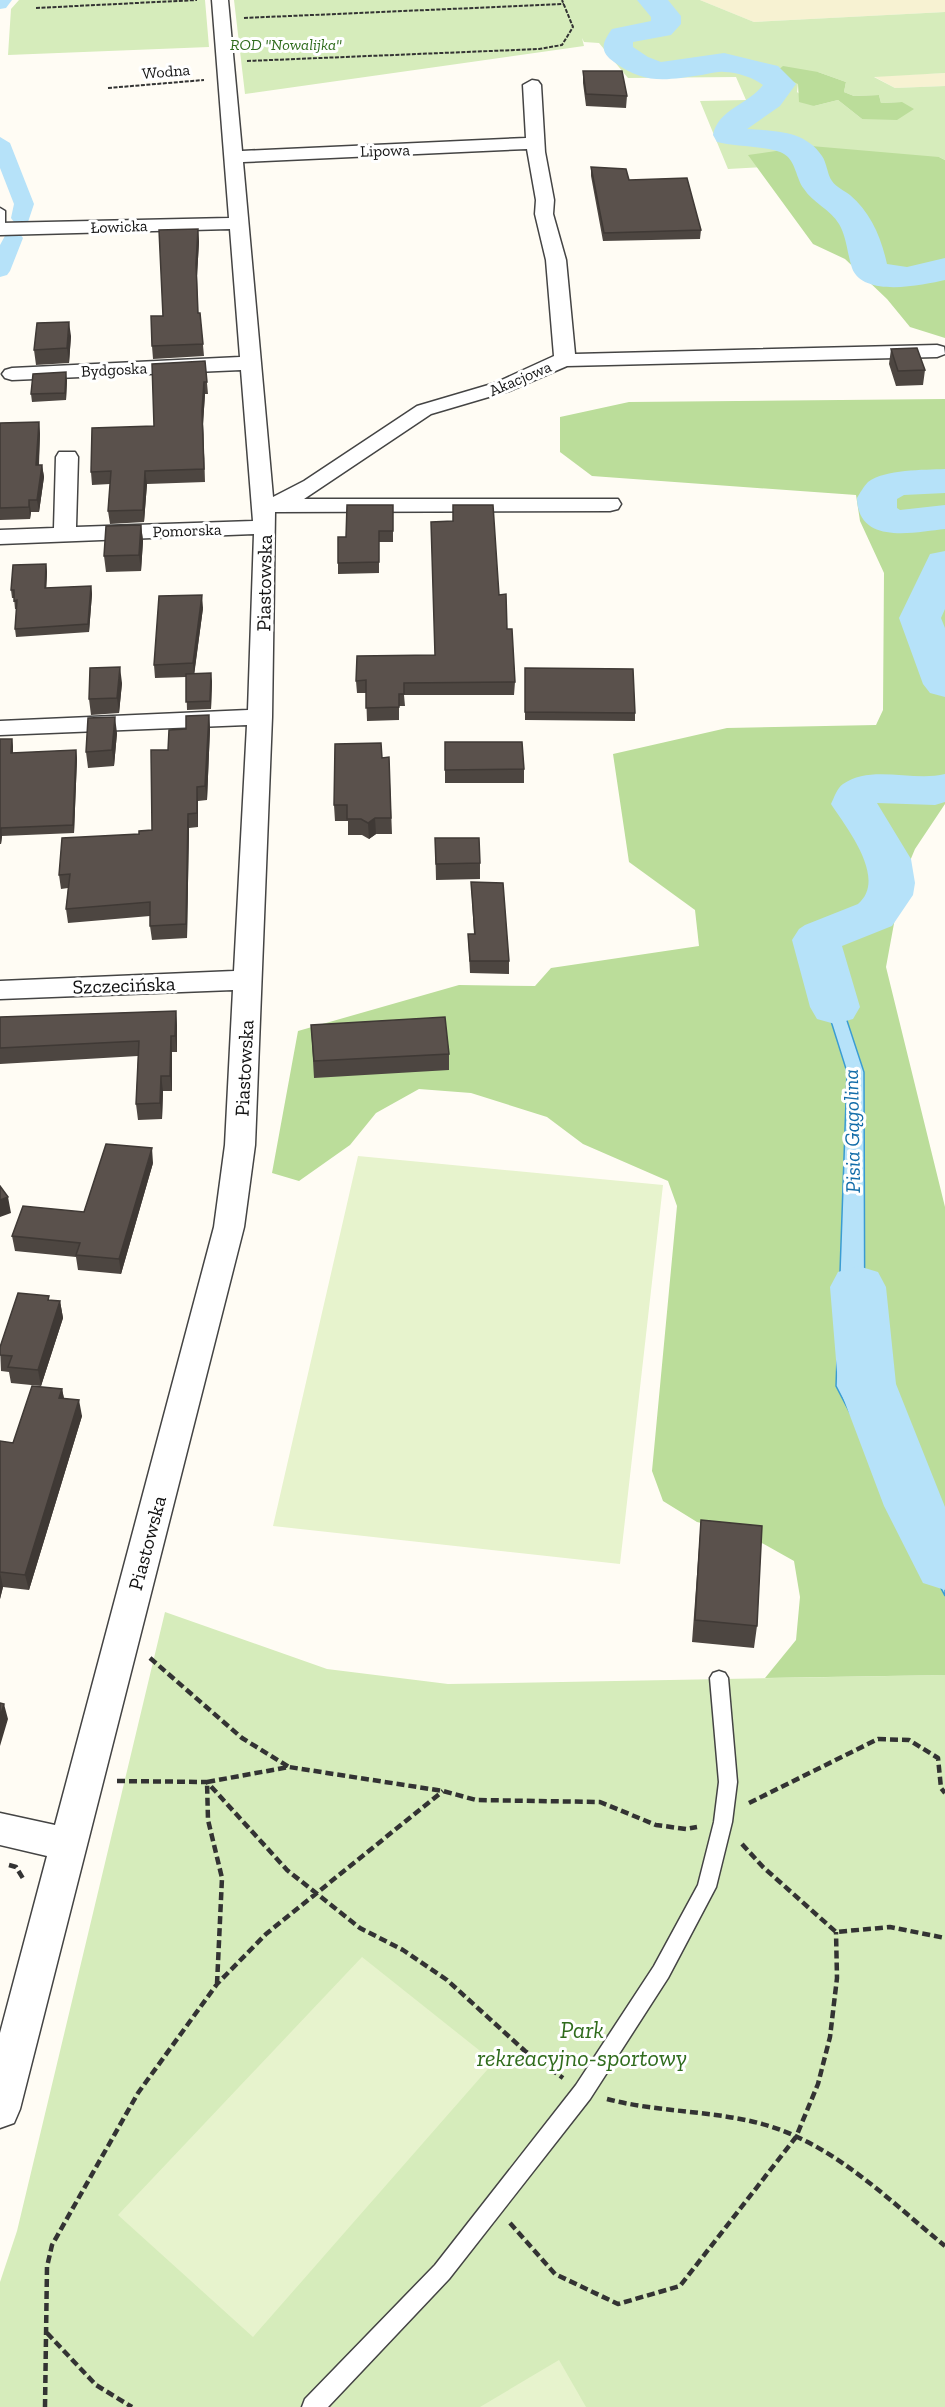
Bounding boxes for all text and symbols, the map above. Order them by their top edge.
park label: ROD "Nowalijka" [230,35,342,54]
street label: Wodna [141,60,191,83]
street label: Lipowa [360,140,411,161]
street label: Łowicka [90,216,148,237]
street label: Akacjowa [486,357,554,400]
street label: Bydgoska [80,358,148,381]
street label: Pomorska [152,520,222,541]
street label: Piastowska [251,534,277,632]
street label: Szczecińska [72,971,176,999]
street label: Piastowska [229,1019,259,1117]
water label: Pisia Gągolina [838,1069,865,1193]
street label: Piastowska [123,1493,171,1593]
park label: Park rekreacyjno-sportowy [476,2015,687,2072]

